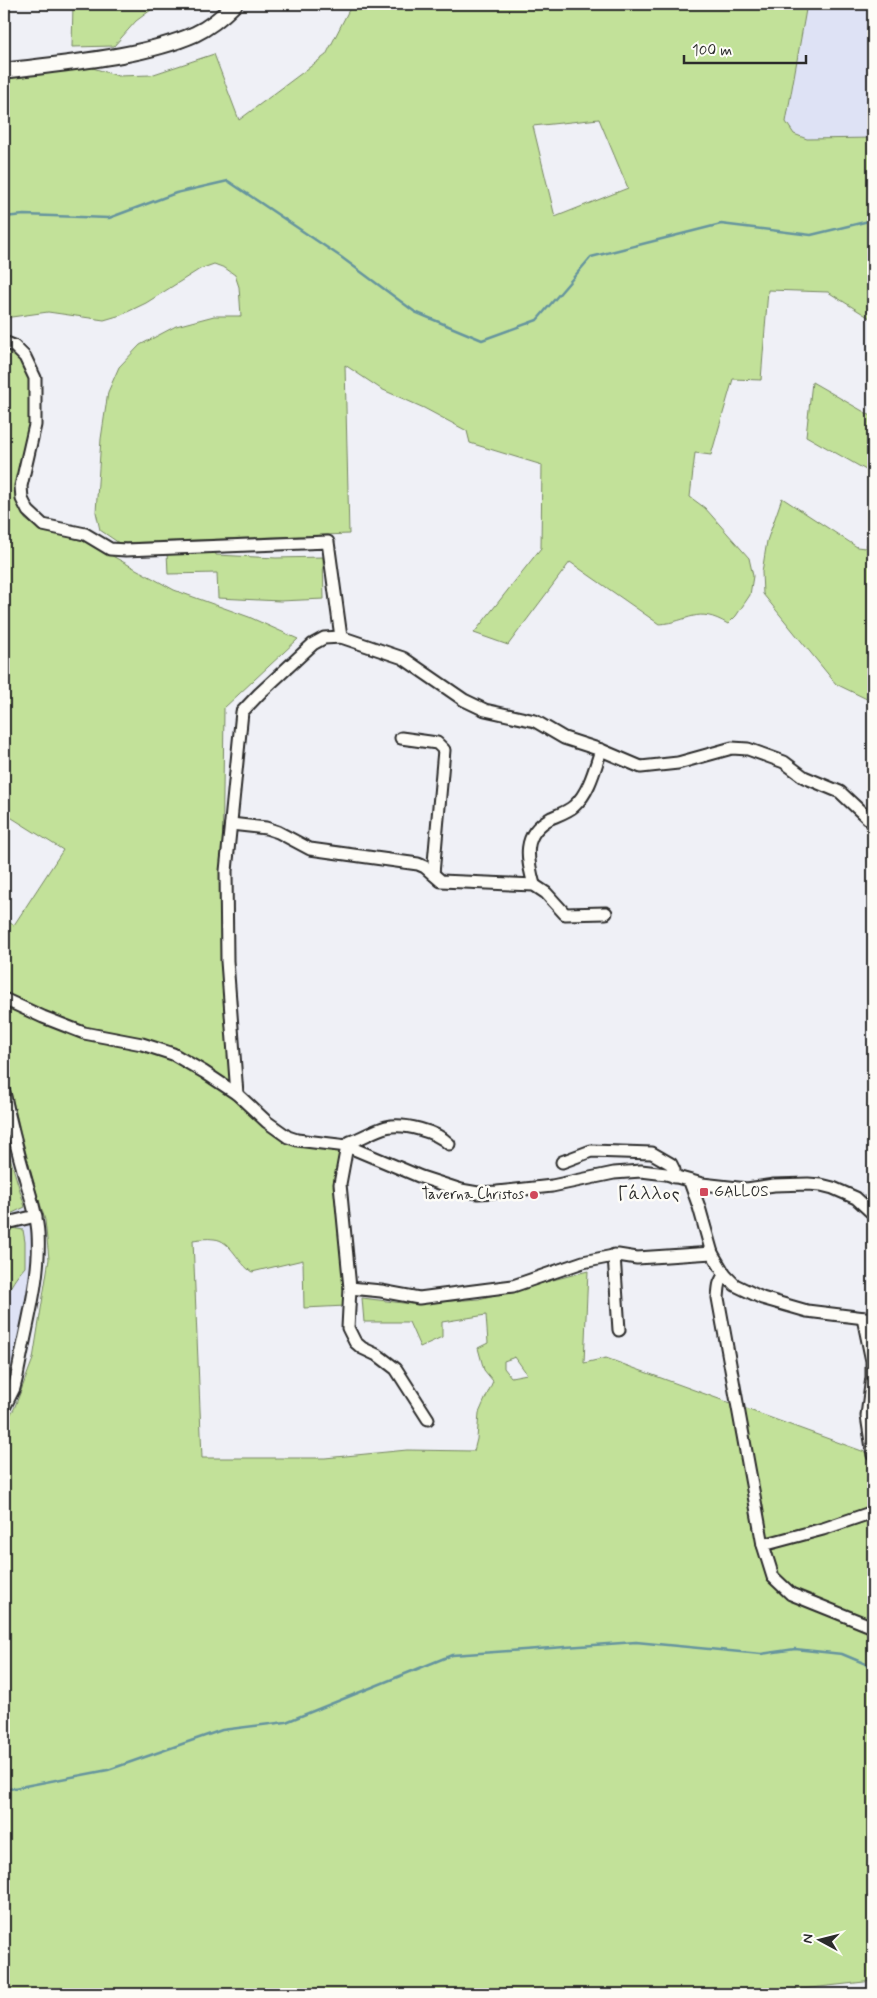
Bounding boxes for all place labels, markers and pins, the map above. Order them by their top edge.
place label: GALLOS [714,1182,769,1202]
place label: Taverna Christos [421,1185,524,1205]
marker: GALLOS [698,1186,710,1198]
marker: Taverna Christos [528,1189,540,1201]

